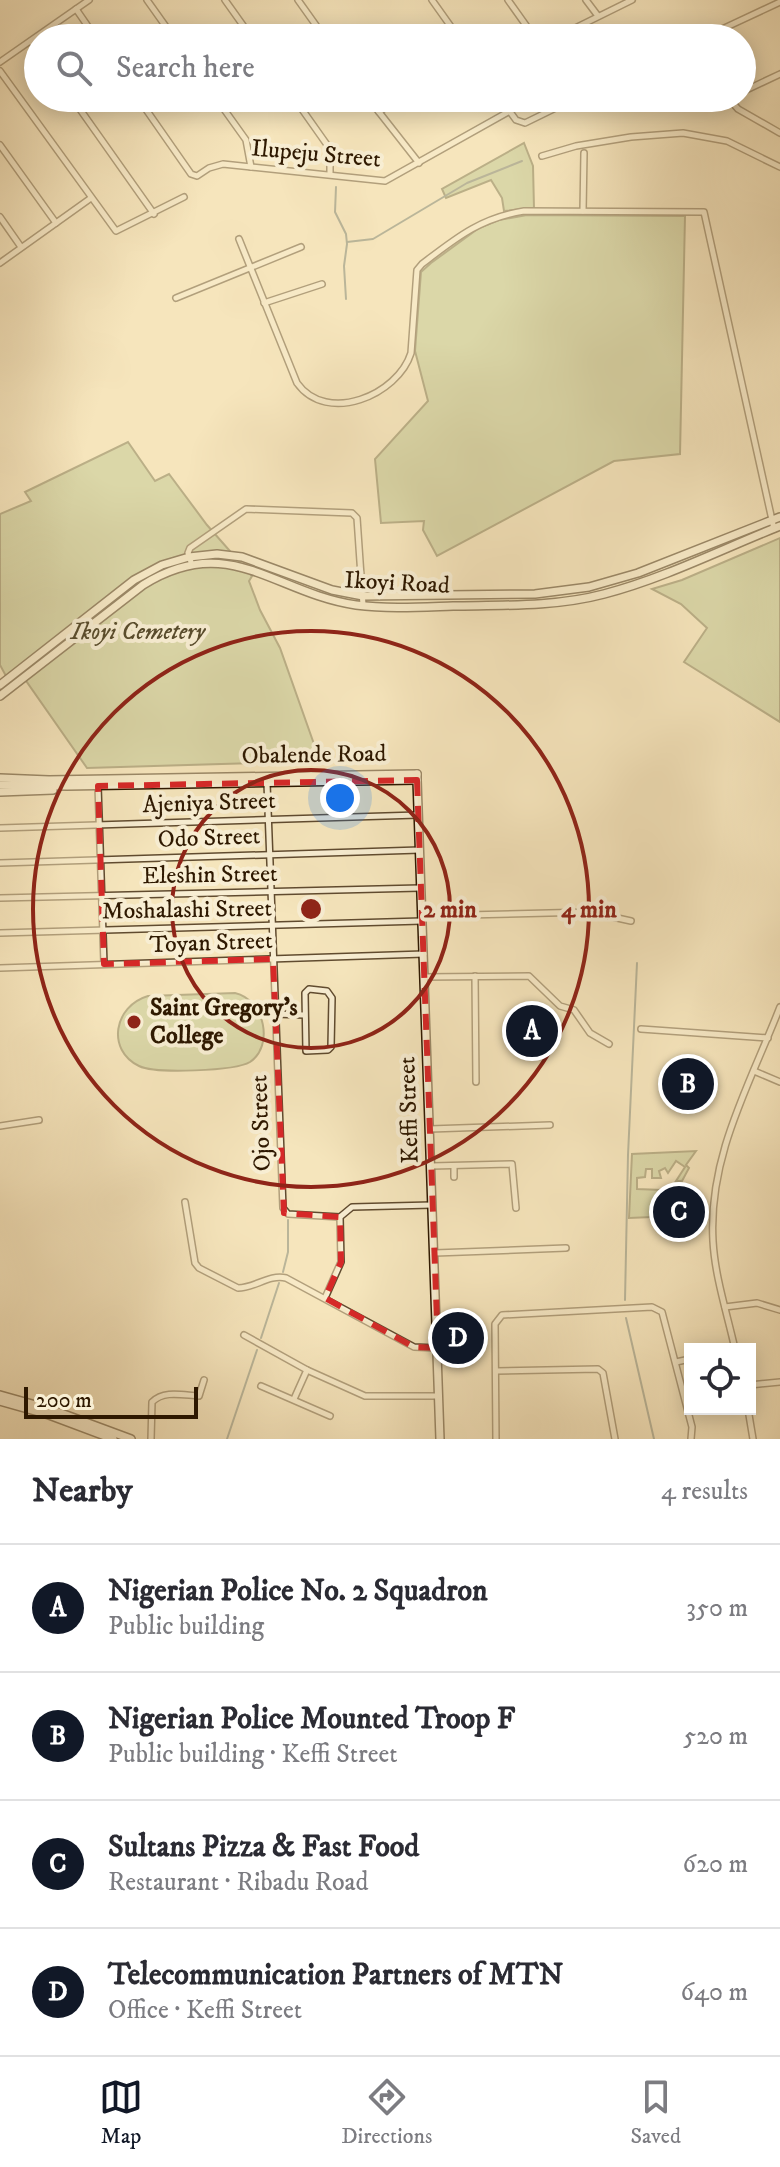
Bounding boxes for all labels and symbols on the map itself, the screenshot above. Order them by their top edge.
street label: Ilupeju Street [250,133,382,175]
street label: Ikoyi Road [343,565,451,601]
park label: Ikoyi Cemetery [69,617,207,647]
street label: Obalende Road [241,739,387,771]
your location [320,778,360,818]
street label: Ajeniya Street [142,786,276,820]
street label: Odo Street [157,821,261,855]
street label: Eleshin Street [142,859,278,891]
street label: Moshalashi Street [102,894,273,926]
centre of rings [297,895,325,923]
text: 2 min [423,895,477,925]
text: 4 min [561,895,617,925]
street label: Toyan Street [149,926,273,960]
place label: Saint Gregory's College [150,993,298,1051]
pin: A [506,1001,558,1061]
marker: Saint Gregory's College [125,1013,143,1031]
pin: B [662,1054,714,1114]
street label: Keffi Street [392,1056,426,1164]
street label: Ojo Street [244,1074,278,1172]
pin: C [653,1182,705,1242]
pin: D [432,1308,484,1368]
scale bar [24,1383,198,1419]

